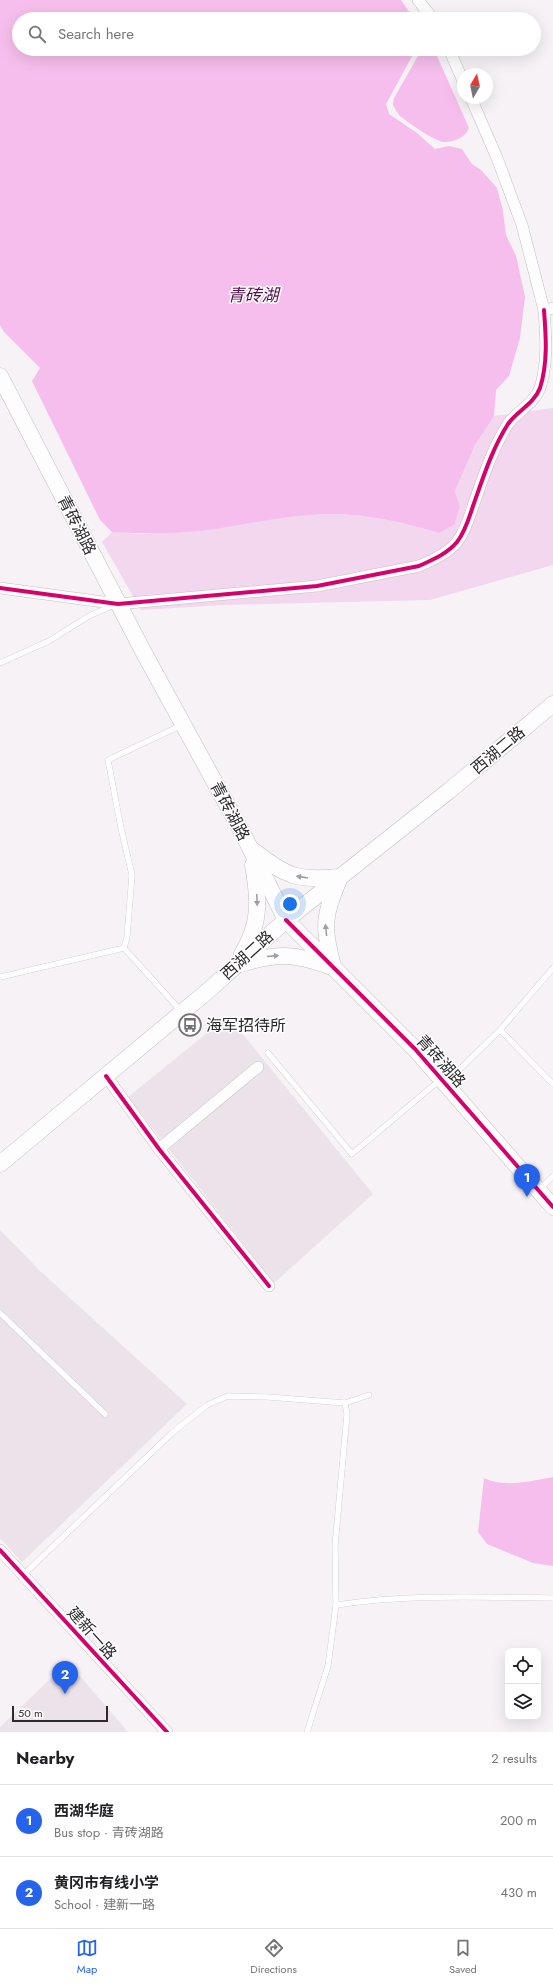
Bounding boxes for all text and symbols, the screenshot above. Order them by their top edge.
search box [12,12,541,56]
icon: search [26,23,48,45]
text: Search here [58,23,134,45]
north arrow [457,68,493,104]
water label: 青砖湖 [228,283,281,307]
street label: 青砖湖路 [52,491,102,559]
street label: 西湖二路 [466,721,530,779]
street label: 青砖湖路 [205,777,255,845]
one-way arrow [295,874,308,880]
one-way arrow [254,894,260,907]
your location [280,894,300,914]
one-way arrow [322,924,329,936]
street label: 西湖二路 [216,925,278,985]
one-way arrow [267,953,279,960]
bus stop icon: 海军招待所 [177,1012,203,1038]
place label: 海军招待所 [206,1014,286,1037]
street label: 青砖湖路 [411,1030,471,1092]
pin: 1 [514,1164,540,1197]
street label: 建新一路 [62,1602,122,1664]
map controls [505,1648,541,1720]
button: locate [505,1648,541,1684]
pin: 2 [52,1661,78,1694]
button: layers [505,1684,541,1720]
scale bar [12,1704,108,1723]
text: 50 m [18,1705,43,1721]
text: Nearby [16,1746,74,1770]
text: 2 results [491,1749,537,1768]
text: 西湖华庭 [54,1800,114,1822]
text: 1 [26,1811,32,1830]
text: 200 m [500,1811,537,1830]
text: Bus stop · 青砖湖路 [54,1823,164,1842]
text: 黄冈市有线小学 [54,1872,159,1894]
text: 2 [25,1883,33,1902]
text: 430 m [500,1883,537,1902]
text: School · 建新一路 [54,1895,155,1914]
tab: Map [76,1937,98,1977]
tab: Directions [250,1937,297,1977]
tab: Saved [449,1937,477,1977]

